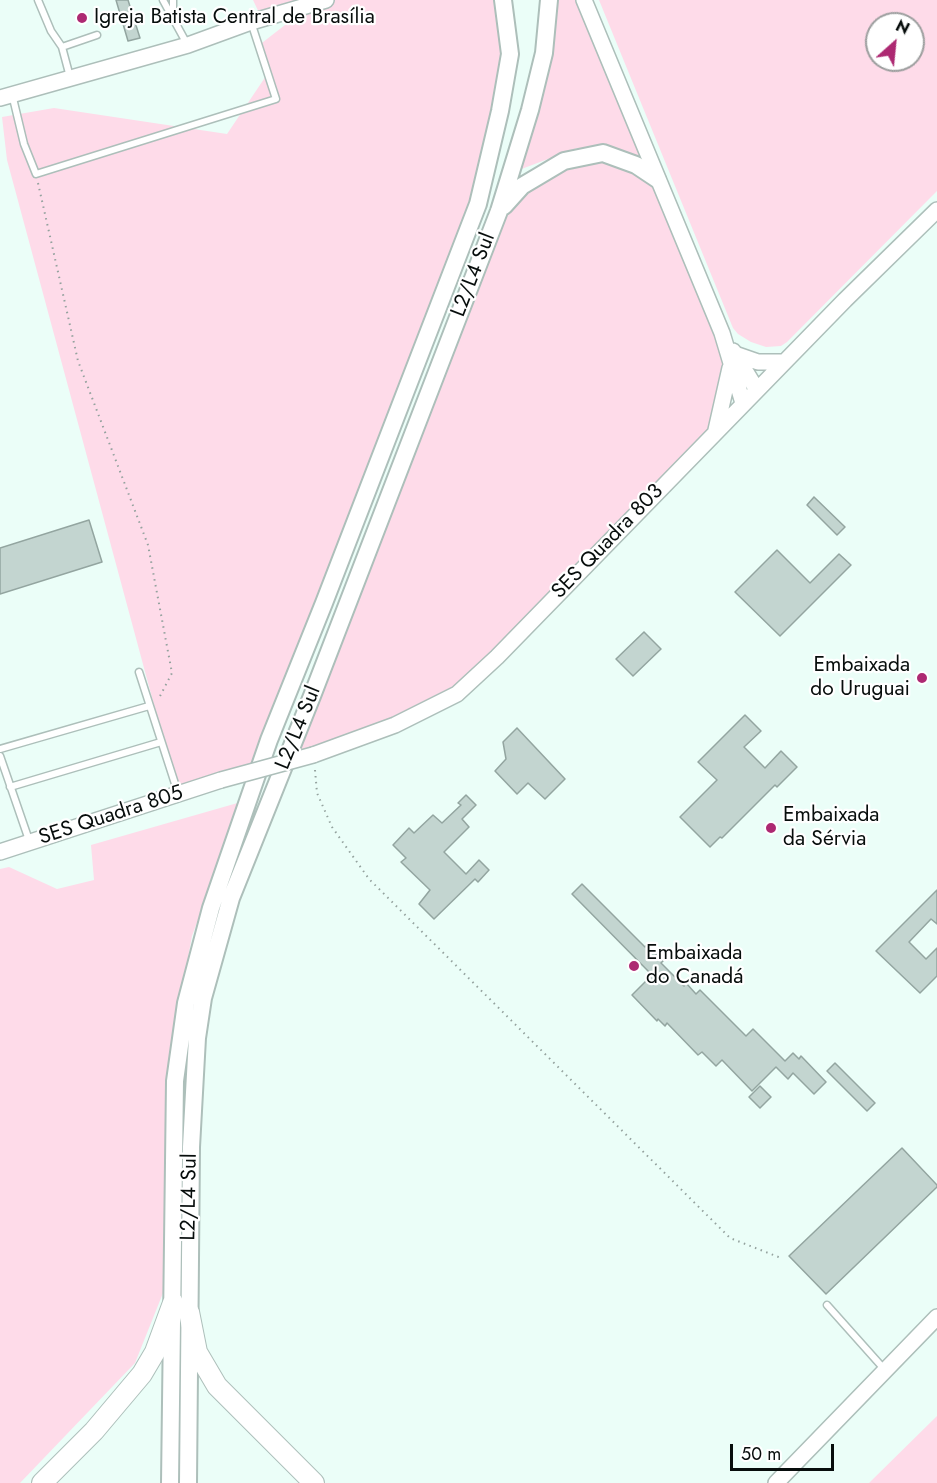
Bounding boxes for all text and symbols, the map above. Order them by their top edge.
place label: Igreja Batista Central de Brasília [94,5,375,31]
marker: Igreja Batista Central de Brasília [75,11,89,25]
north arrow [865,12,925,72]
text: N [892,14,913,40]
street label: L2/L4 Sul [447,230,501,320]
street label: SES Quadra 803 [547,479,669,605]
place label: Embaixada do Uruguai [810,653,910,703]
marker: Embaixada do Uruguai [915,671,929,685]
street label: L2/L4 Sul [271,683,327,773]
street label: SES Quadra 805 [36,781,186,851]
place label: Embaixada da Sérvia [783,803,879,853]
marker: Embaixada da Sérvia [764,821,778,835]
place label: Embaixada do Canadá [646,941,744,991]
marker: Embaixada do Canadá [627,959,641,973]
street label: L2/L4 Sul [177,1153,203,1241]
scale bar [733,1432,836,1470]
text: 50 m [741,1441,781,1467]

